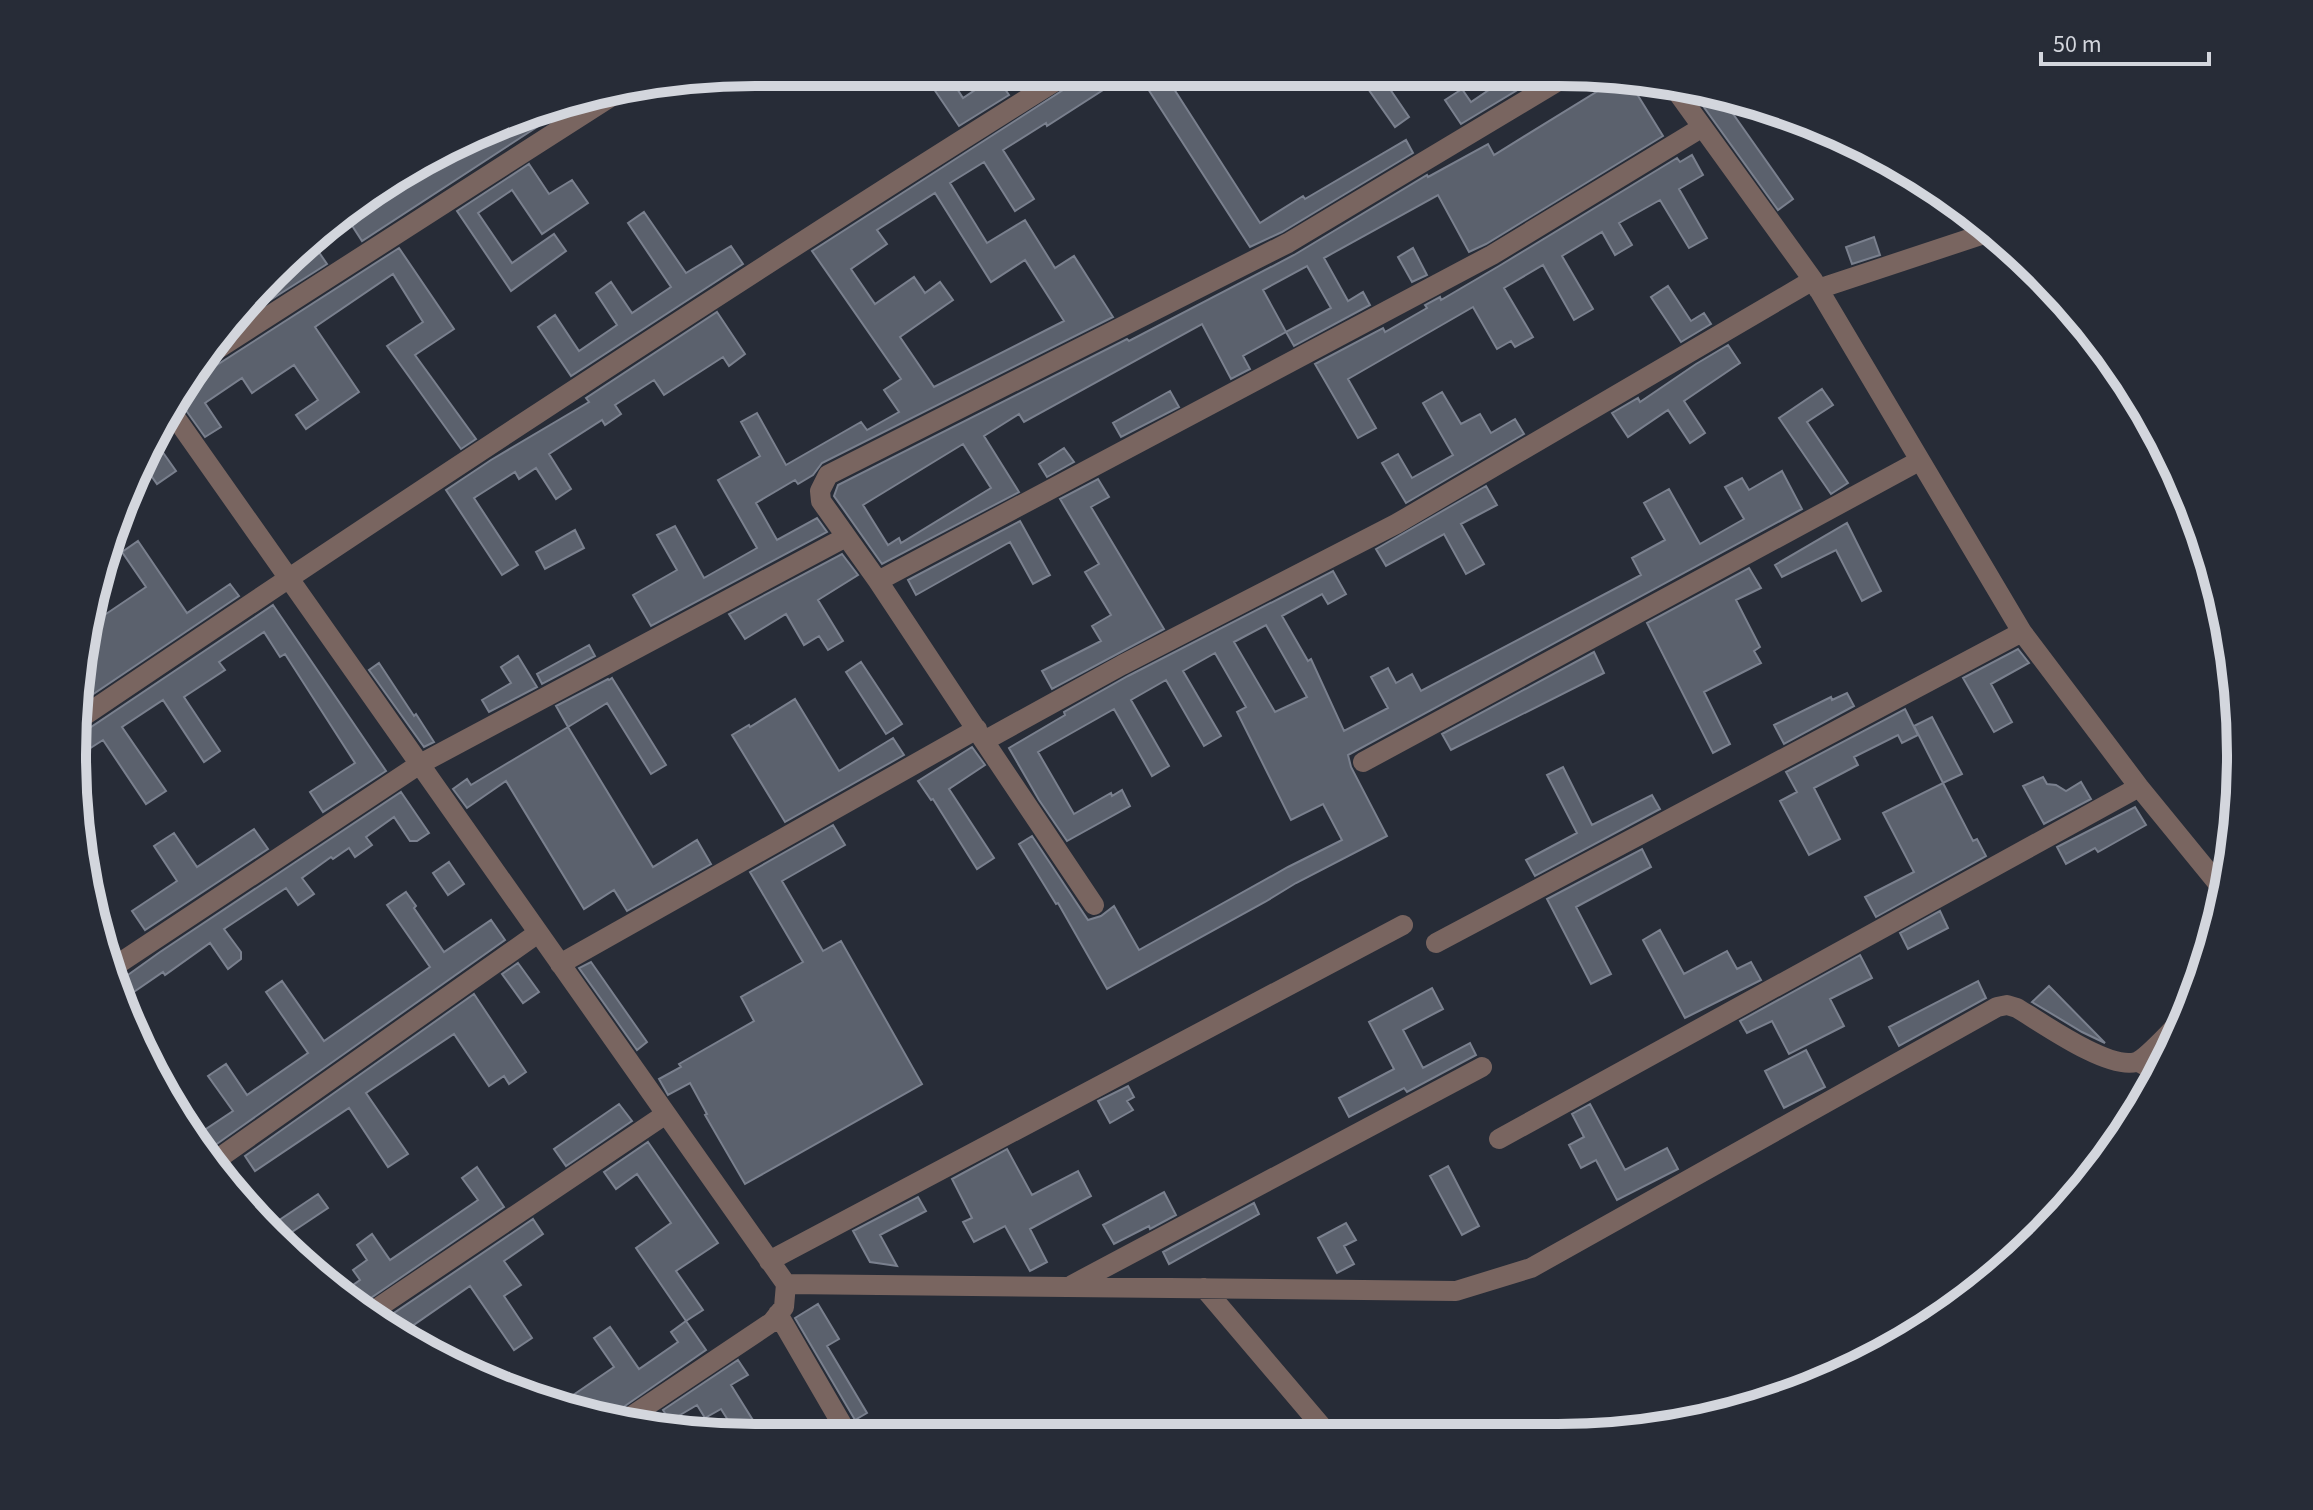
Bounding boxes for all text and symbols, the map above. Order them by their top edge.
scale bar [2041,16,2209,66]
text: 50 m [2053,27,2102,62]

